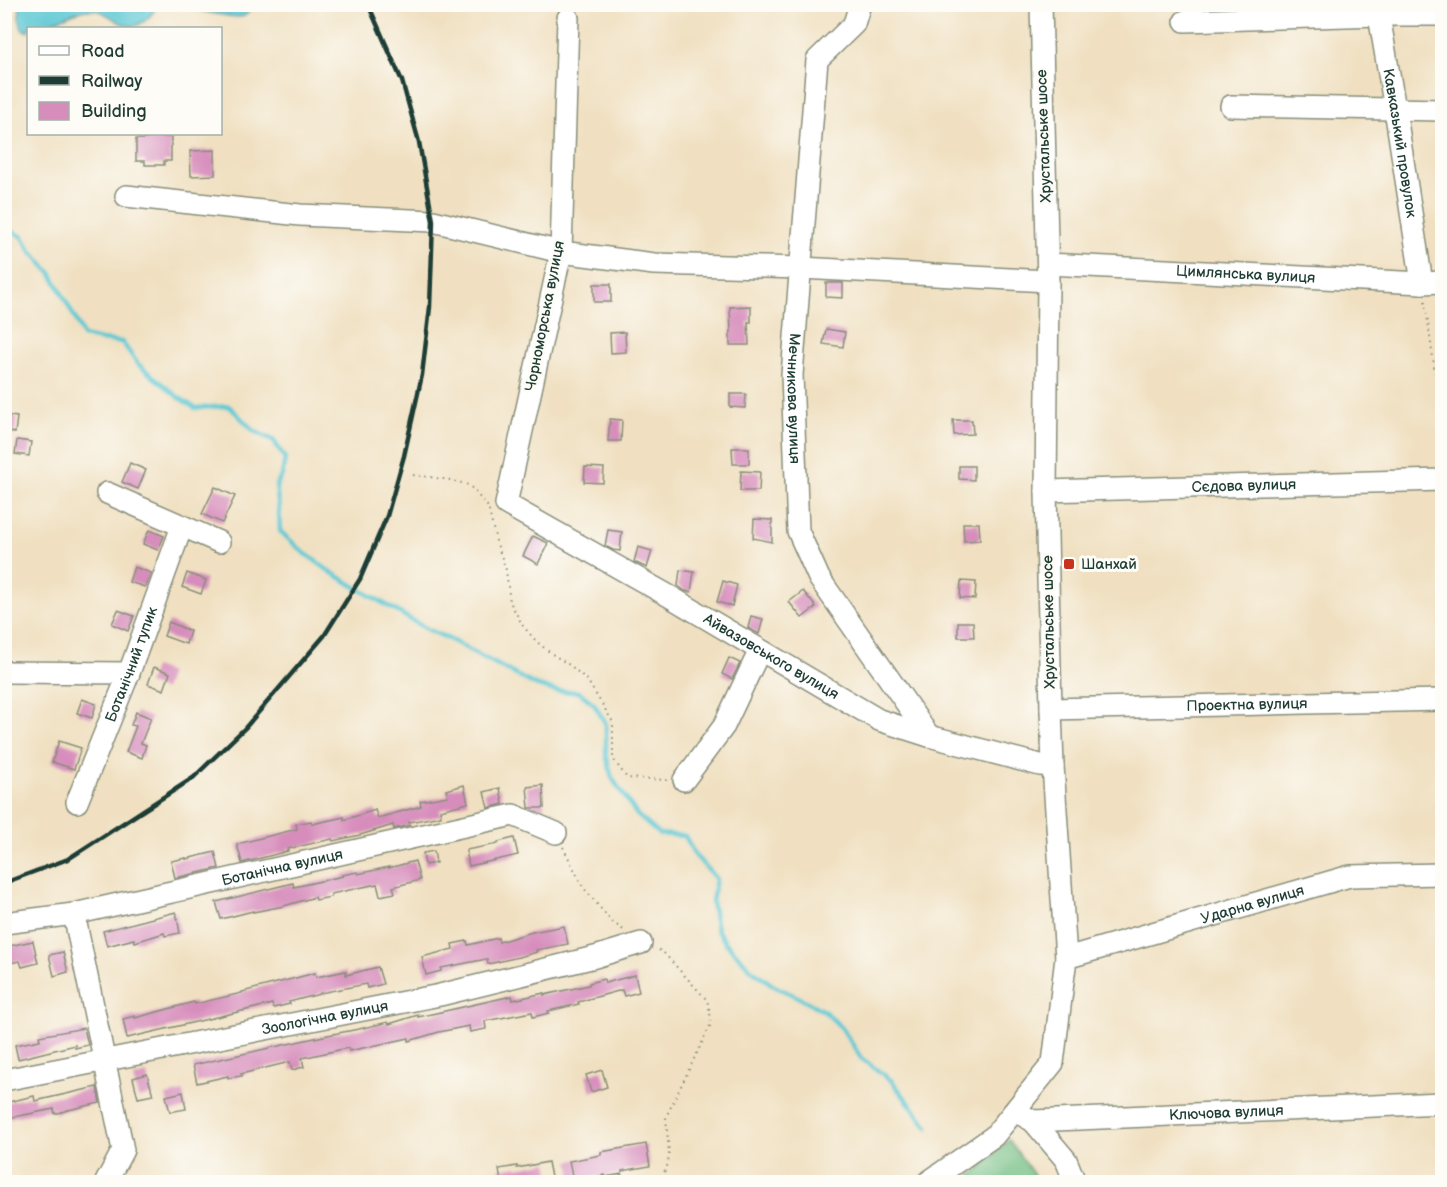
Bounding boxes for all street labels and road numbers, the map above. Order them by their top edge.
street label: Кавказький провулок [1379,67,1421,219]
street label: Хрустальське шосе [1032,69,1056,203]
street label: Чорноморська вулиця [521,239,569,393]
street label: Цимлянська вулиця [1176,261,1316,287]
street label: Мечникова вулиця [782,332,805,464]
street label: Сєдова вулиця [1191,475,1296,496]
street label: Хрустальське шосе [1038,555,1060,689]
street label: Ботанічний тупик [101,604,162,725]
street label: Айвазовського вулиця [699,609,842,704]
street label: Проектна вулиця [1186,694,1308,715]
street label: Ботанічна вулиця [220,844,345,890]
street label: Ударна вулиця [1199,880,1306,928]
street label: Зоологічна вулиця [260,996,390,1039]
street label: Ключова вулиця [1169,1100,1284,1125]

